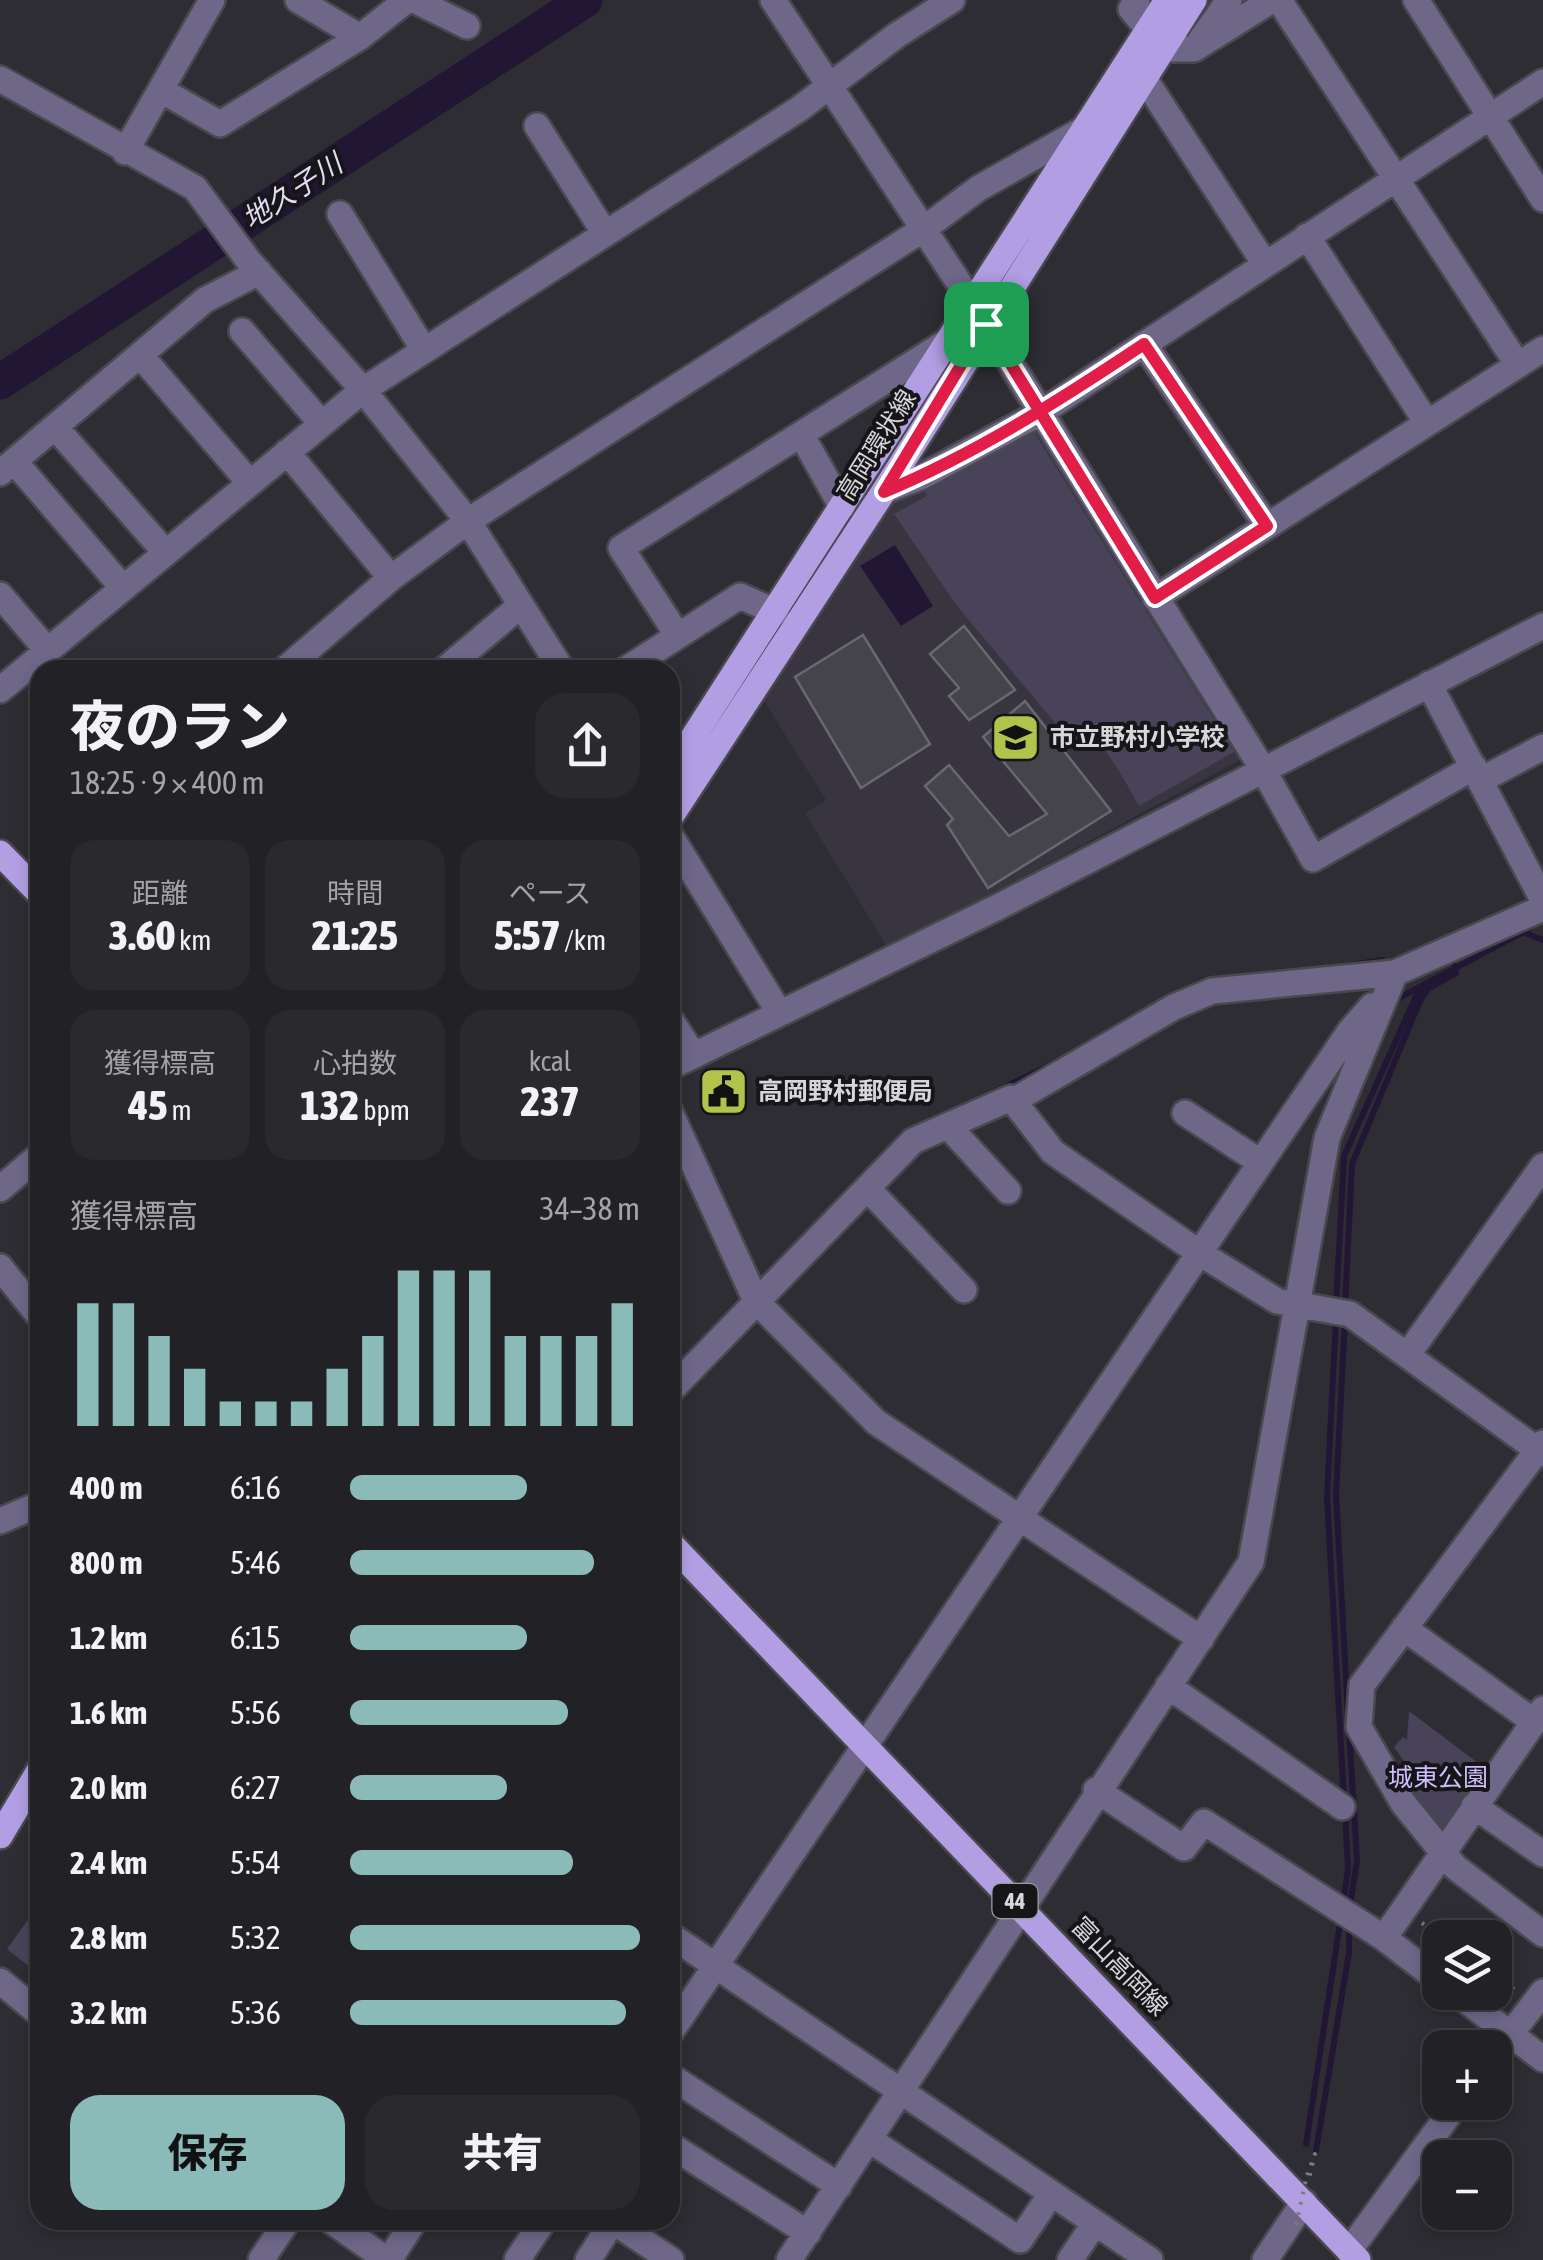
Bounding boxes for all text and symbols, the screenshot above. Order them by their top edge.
water label: 地久子川 [236,145,350,235]
pin [944,282,1029,367]
icon: arrive [959,297,1014,352]
street label: 高岡環状線 [831,385,921,505]
button: share [535,693,640,798]
text: 夜のラン [70,695,290,758]
school or university icon: 市立野村小学校 [989,711,1041,763]
place label: 市立野村小学校 [1050,723,1225,751]
text: 18:25 · 9 × 400 m [70,764,264,801]
text: 距離 [132,877,188,909]
text: 時間 [327,877,383,909]
text: ペース [509,877,591,909]
text: 3.60 [108,911,175,959]
text: 21:25 [312,911,398,959]
text: 5:57 [494,911,560,959]
text: km [175,924,212,956]
text: /km [560,924,606,956]
text: kcal [529,1045,571,1077]
text: 獲得標高 [104,1047,216,1079]
text: 心拍数 [313,1047,397,1079]
public building icon: 高岡野村郵便局 [697,1065,749,1117]
text: 237 [520,1077,580,1125]
place label: 高岡野村郵便局 [758,1077,933,1105]
text: 45 [128,1081,168,1129]
text: 132 [300,1081,359,1129]
text: m [168,1094,192,1126]
text: bpm [359,1094,410,1126]
text: 34–38 m [540,1190,640,1227]
text: 獲得標高 [70,1197,198,1234]
text: 400 m [70,1469,143,1506]
text: 6:16 [230,1469,281,1506]
text: 800 m [70,1544,143,1581]
text: 5:46 [230,1544,281,1581]
text: 1.2 km [70,1619,147,1656]
text: 6:15 [230,1619,281,1656]
text: 1.6 km [70,1694,147,1731]
text: 5:56 [230,1694,281,1731]
park label: 城東公園 [1388,1763,1488,1791]
text: 2.0 km [70,1769,147,1806]
text: 6:27 [230,1769,281,1806]
text: 2.4 km [70,1844,147,1881]
text: 5:54 [230,1844,281,1881]
road number: 44 [992,1884,1038,1918]
street label: 富山高岡線 [1067,1911,1173,2021]
text: 2.8 km [70,1919,147,1956]
text: 5:32 [230,1919,281,1956]
map controls [1422,1920,1512,2230]
button: layers [1422,1920,1512,2010]
text: 3.2 km [70,1994,147,2031]
text: 5:36 [230,1994,281,2031]
button: + [1422,2030,1512,2120]
button: 保存 [70,2095,345,2210]
button: 共有 [365,2095,640,2210]
button: − [1422,2140,1512,2230]

